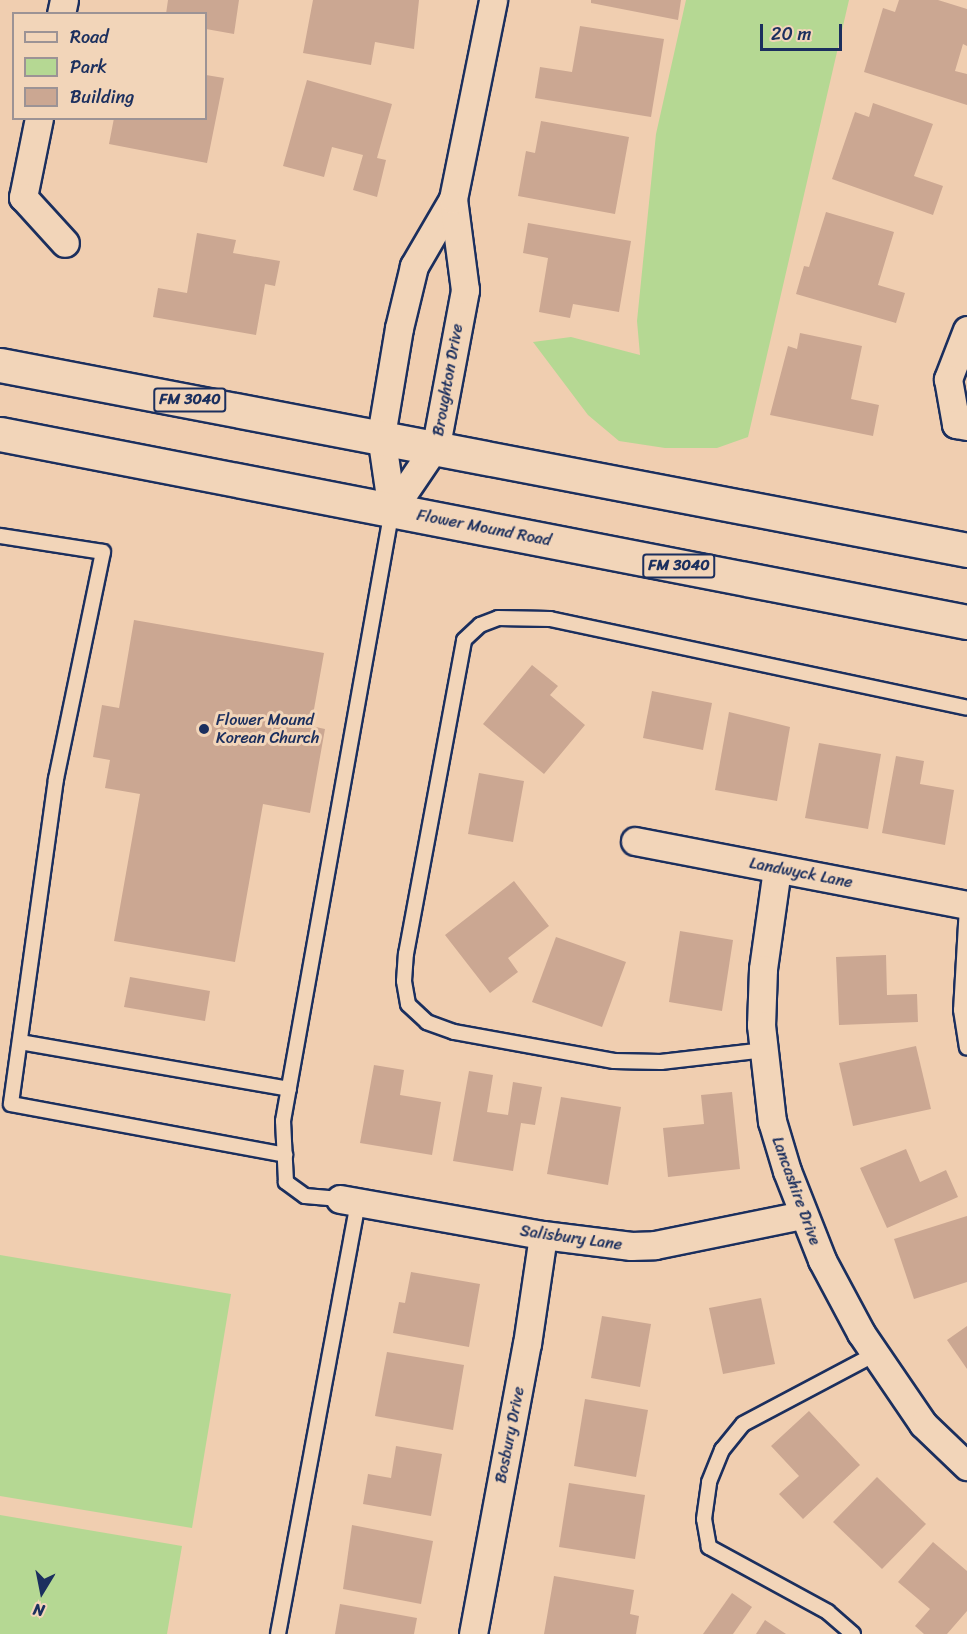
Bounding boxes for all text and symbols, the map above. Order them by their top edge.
legend [12,12,207,120]
scale bar [763,12,846,50]
text: 20 m [771,18,811,50]
text: Road [70,21,109,53]
text: Park [70,51,107,83]
text: Building [70,81,134,113]
street label: Broughton Drive [429,322,467,438]
road number: FM 3040 [152,388,228,412]
street label: Flower Mound Road [415,506,553,550]
road number: FM 3040 [642,554,716,578]
place label: Flower Mound Korean Church [216,710,319,748]
marker: Flower Mound Korean Church [197,722,211,736]
street label: Landwyck Lane [748,854,854,892]
street label: Lancashire Drive [767,1134,825,1248]
street label: Salisbury Lane [519,1221,623,1255]
street label: Bosbury Drive [491,1385,529,1485]
north arrow [12,1562,72,1622]
text: N [31,1595,47,1625]

